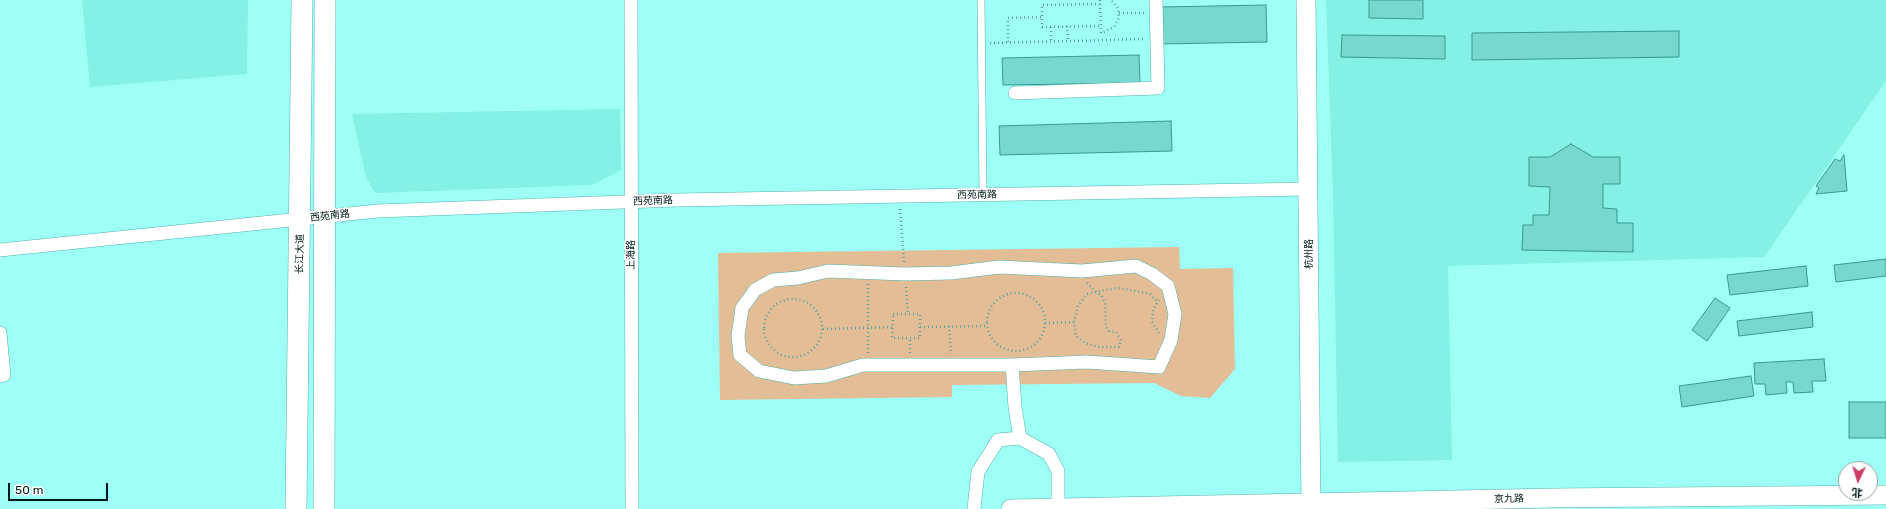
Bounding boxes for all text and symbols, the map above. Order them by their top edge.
street label: 西苑南路 [957,189,997,201]
street label: 西苑南路 [633,194,673,208]
street label: 西苑南路 [309,208,351,224]
street label: 长江大道 [294,234,306,274]
street label: 杭州路 [1303,239,1315,269]
street label: 上海路 [625,240,637,270]
north arrow [1838,461,1878,501]
scale bar [10,475,110,501]
text: 50 m [15,483,43,497]
text: 北 [1851,486,1863,499]
street label: 京九路 [1494,493,1524,505]

